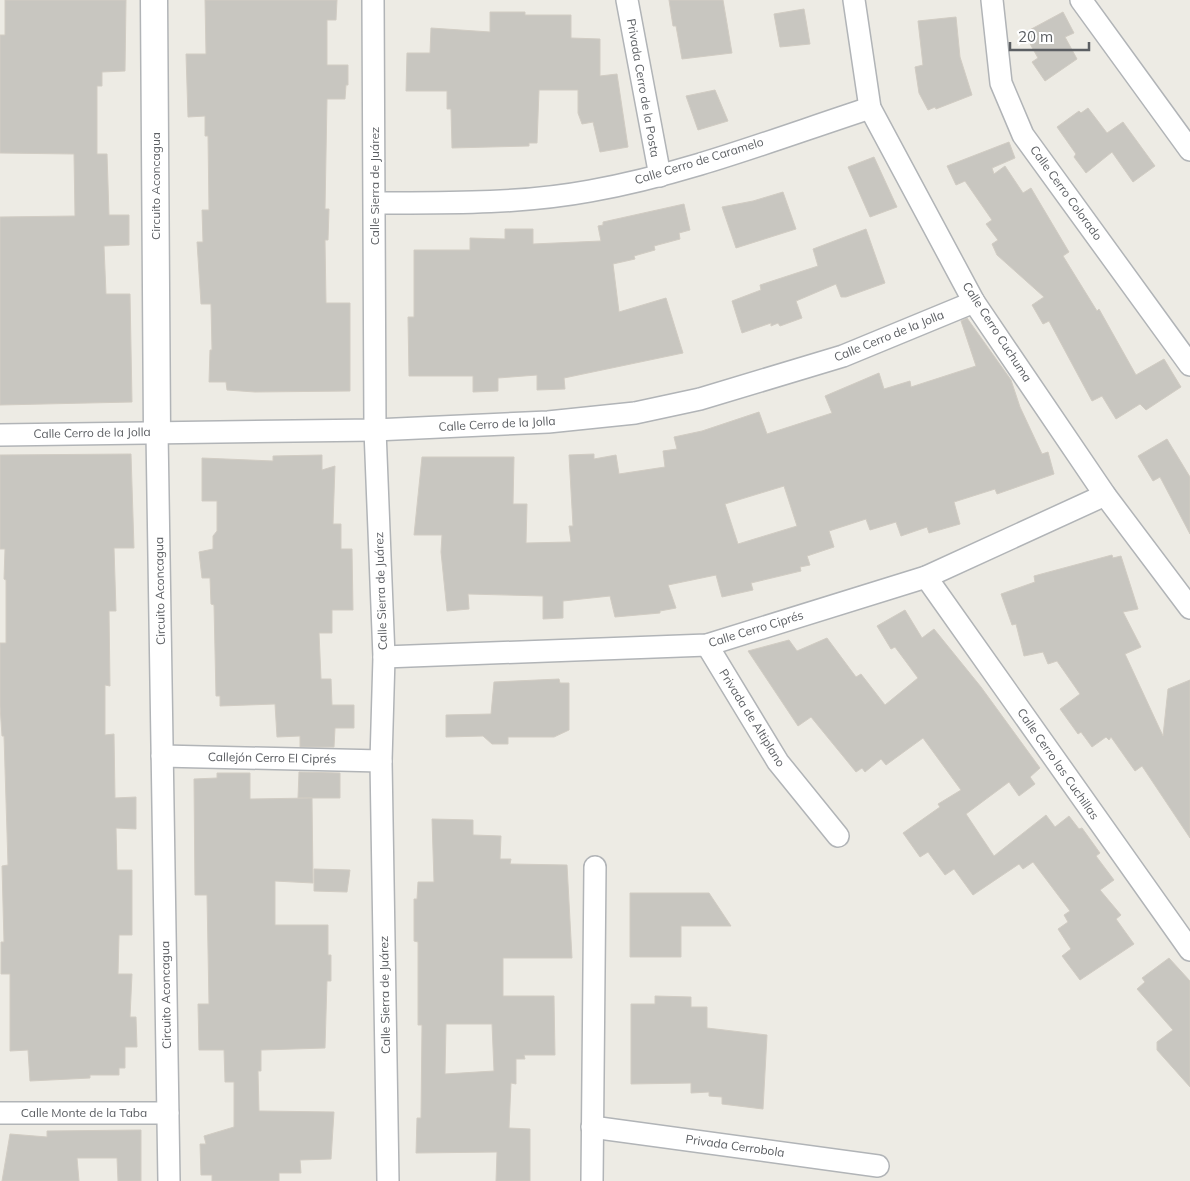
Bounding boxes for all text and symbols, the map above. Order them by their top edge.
street label: Privada Cerro de la Posta [624,17,663,158]
scale bar [1010,20,1089,52]
text: 20 m [1018,27,1053,46]
street label: Calle Sierra de Juárez [367,127,382,245]
street label: Circuito Aconcagua [148,132,163,240]
street label: Calle Cerro de Caramelo [633,134,765,187]
street label: Calle Cerro Colorado [1027,142,1106,243]
street label: Calle Cerro Cuchuma [959,279,1035,385]
street label: Calle Cerro de la Jolla [832,307,946,364]
street label: Calle Cerro de la Jolla [438,413,556,434]
street label: Calle Cerro de la Jolla [33,424,151,441]
street label: Calle Sierra de Juárez [371,532,390,650]
street label: Circuito Aconcagua [151,537,168,645]
street label: Calle Cerro Ciprés [707,607,805,650]
street label: Privada de Altiplano [716,666,789,770]
street label: Calle Cerro las Cuchillas [1014,705,1103,822]
street label: Callejón Cerro El Ciprés [208,749,336,766]
street label: Calle Sierra de Juárez [376,936,393,1054]
street label: Circuito Aconcagua [157,941,174,1049]
street label: Calle Monte de la Taba [21,1105,147,1120]
street label: Privada Cerrobola [685,1131,786,1160]

